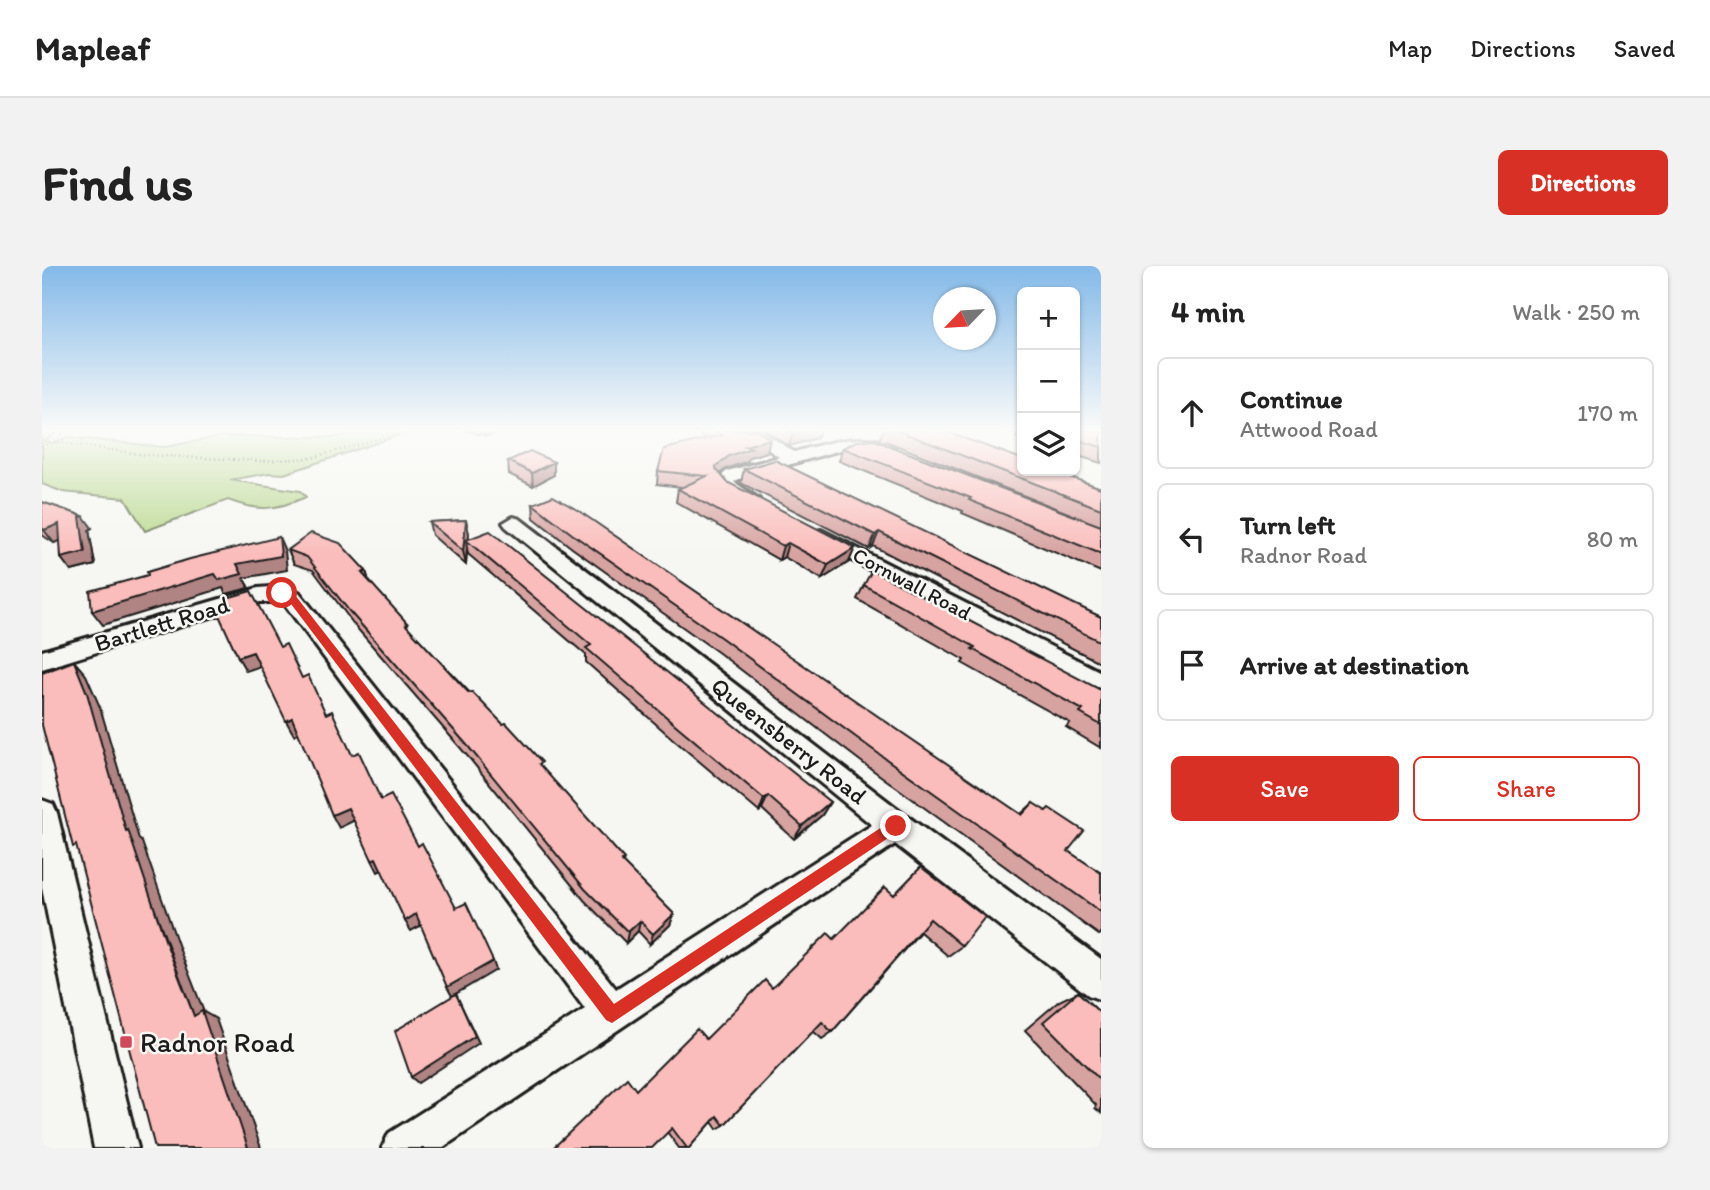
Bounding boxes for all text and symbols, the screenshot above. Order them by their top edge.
text: Mapleaf [35,29,150,68]
text: Map [1388,34,1432,63]
text: Directions [1470,34,1576,63]
text: Saved [1614,34,1675,63]
button: Directions [1498,150,1668,215]
text: Find us [42,153,193,212]
north arrow [933,287,996,350]
map controls [1017,287,1080,476]
button: + [1017,287,1080,350]
text: 4 min [1171,293,1245,330]
text: Walk · 250 m [1512,298,1640,326]
button: − [1017,350,1080,413]
text: Continue [1240,383,1343,415]
icon: ahead [1173,394,1211,432]
text: 170 m [1577,399,1638,427]
button: layers [1017,413,1080,476]
text: Attwood Road [1240,415,1378,443]
text: Turn left [1240,509,1336,541]
icon: left [1173,520,1211,558]
text: 80 m [1587,525,1638,553]
text: Radnor Road [1240,541,1367,569]
street label: Cornwall Road [849,542,976,626]
route start [266,577,297,608]
street label: Bartlett Road [91,589,233,658]
icon: arrive [1173,646,1211,684]
text: Arrive at destination [1240,649,1469,681]
street label: Queensberry Road [706,671,873,810]
button: Save [1171,756,1399,821]
button: Share [1413,756,1640,821]
route end [880,810,911,841]
place label: Radnor Road [140,1025,295,1059]
marker: Radnor Road [118,1034,134,1050]

